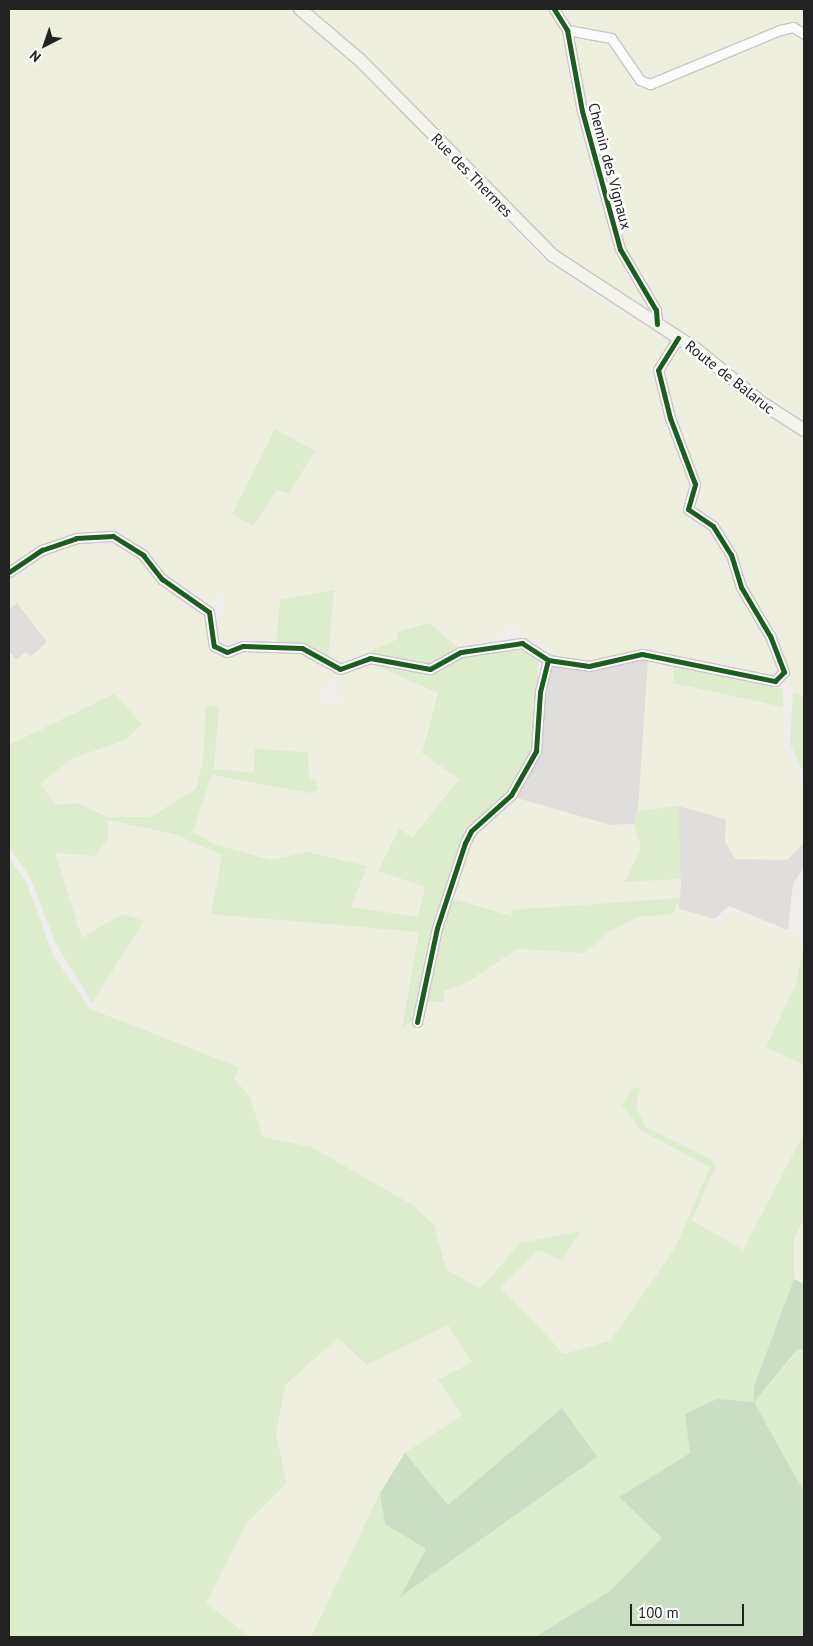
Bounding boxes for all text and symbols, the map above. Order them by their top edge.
north arrow [20,20,70,70]
text: N [26,47,45,66]
street label: Chemin des Vignaux [584,100,636,232]
street label: Rue des Thermes [427,129,517,221]
street label: Route de Balaruc [682,336,778,418]
scale bar [633,1594,747,1626]
text: 100 m [638,1603,679,1622]

